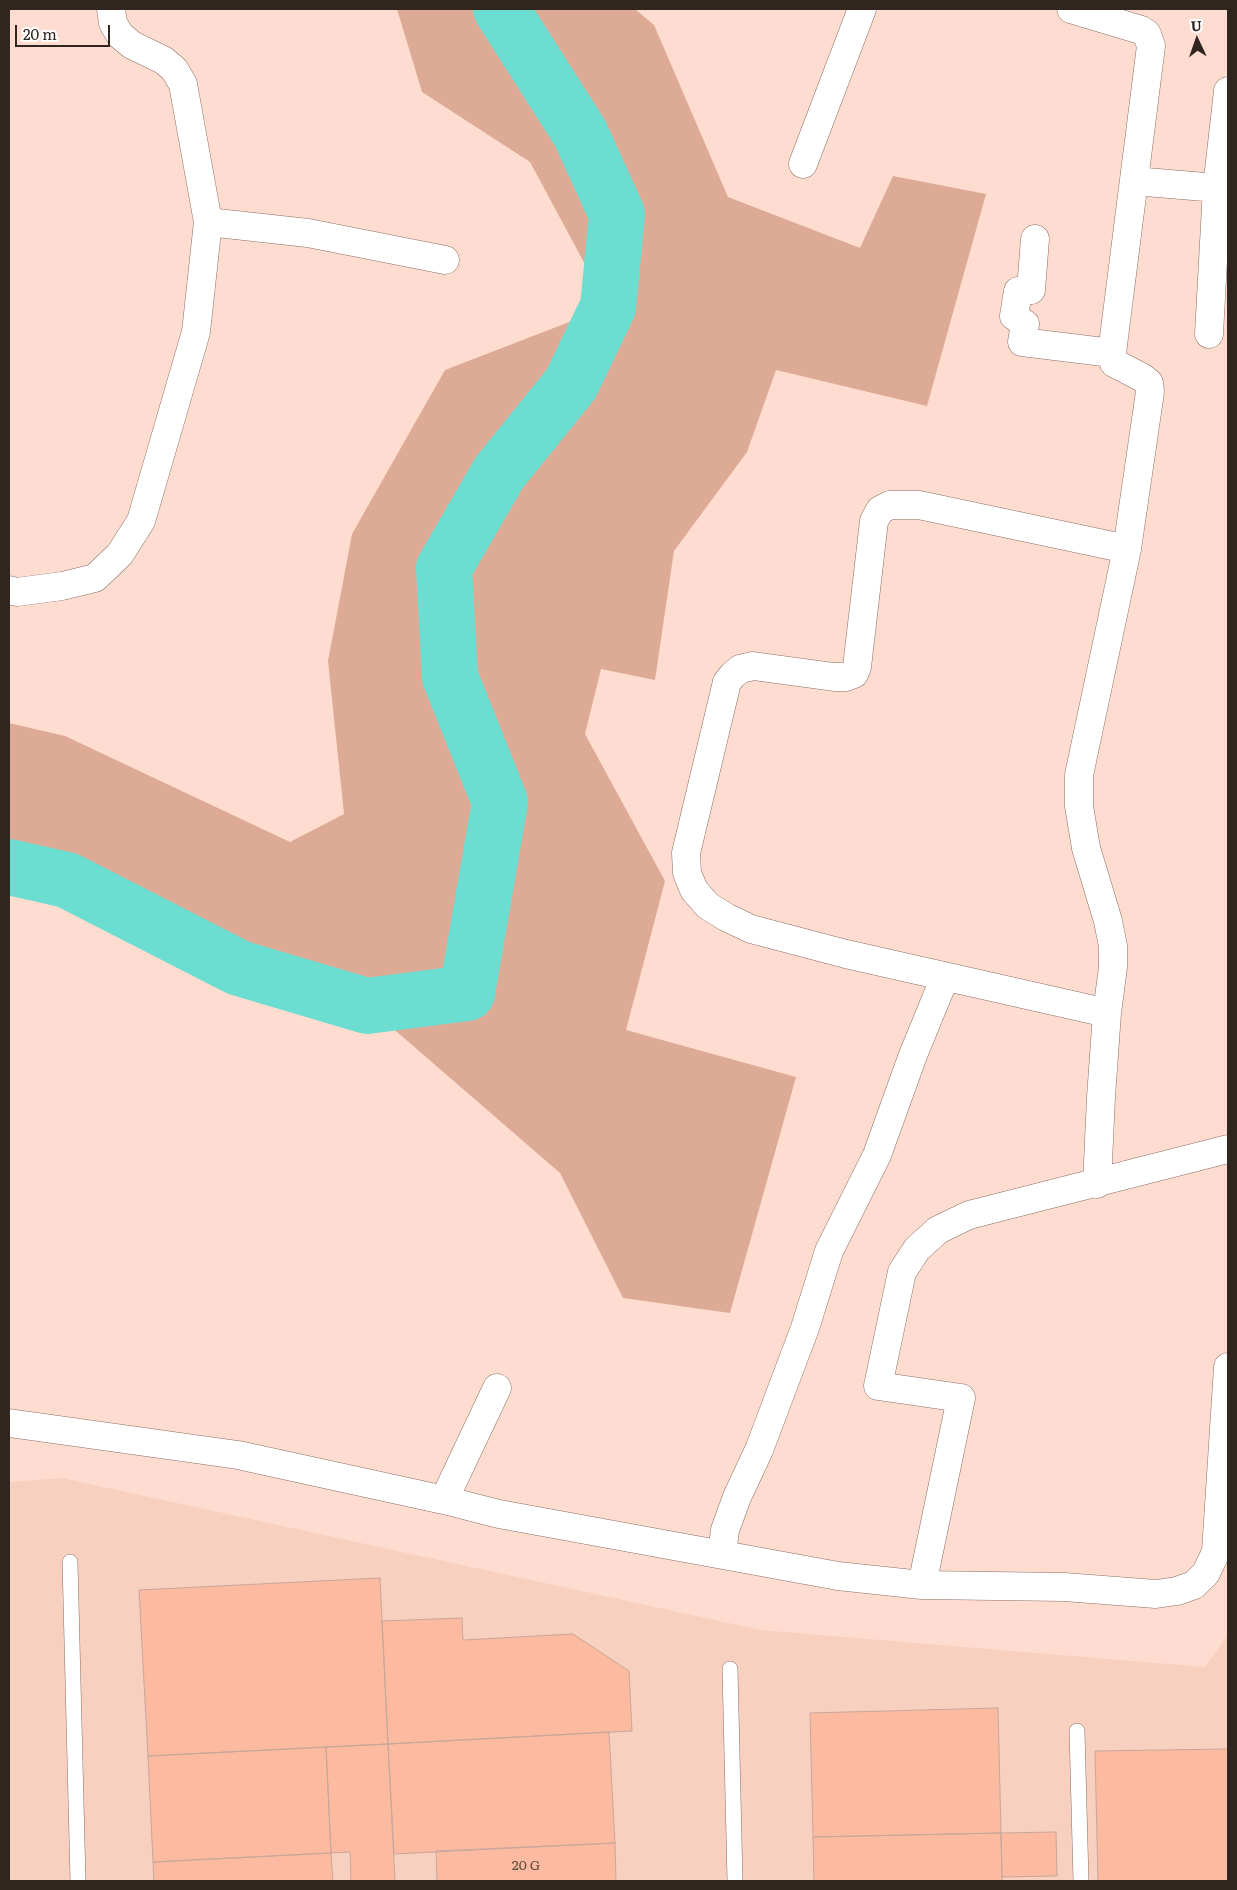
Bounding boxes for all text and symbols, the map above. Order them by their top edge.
scale bar [18,15,112,47]
north arrow [1172,15,1222,65]
text: U [1190,15,1202,35]
text: 20 m [23,22,57,45]
house number: 20 G [512,1858,540,1874]

